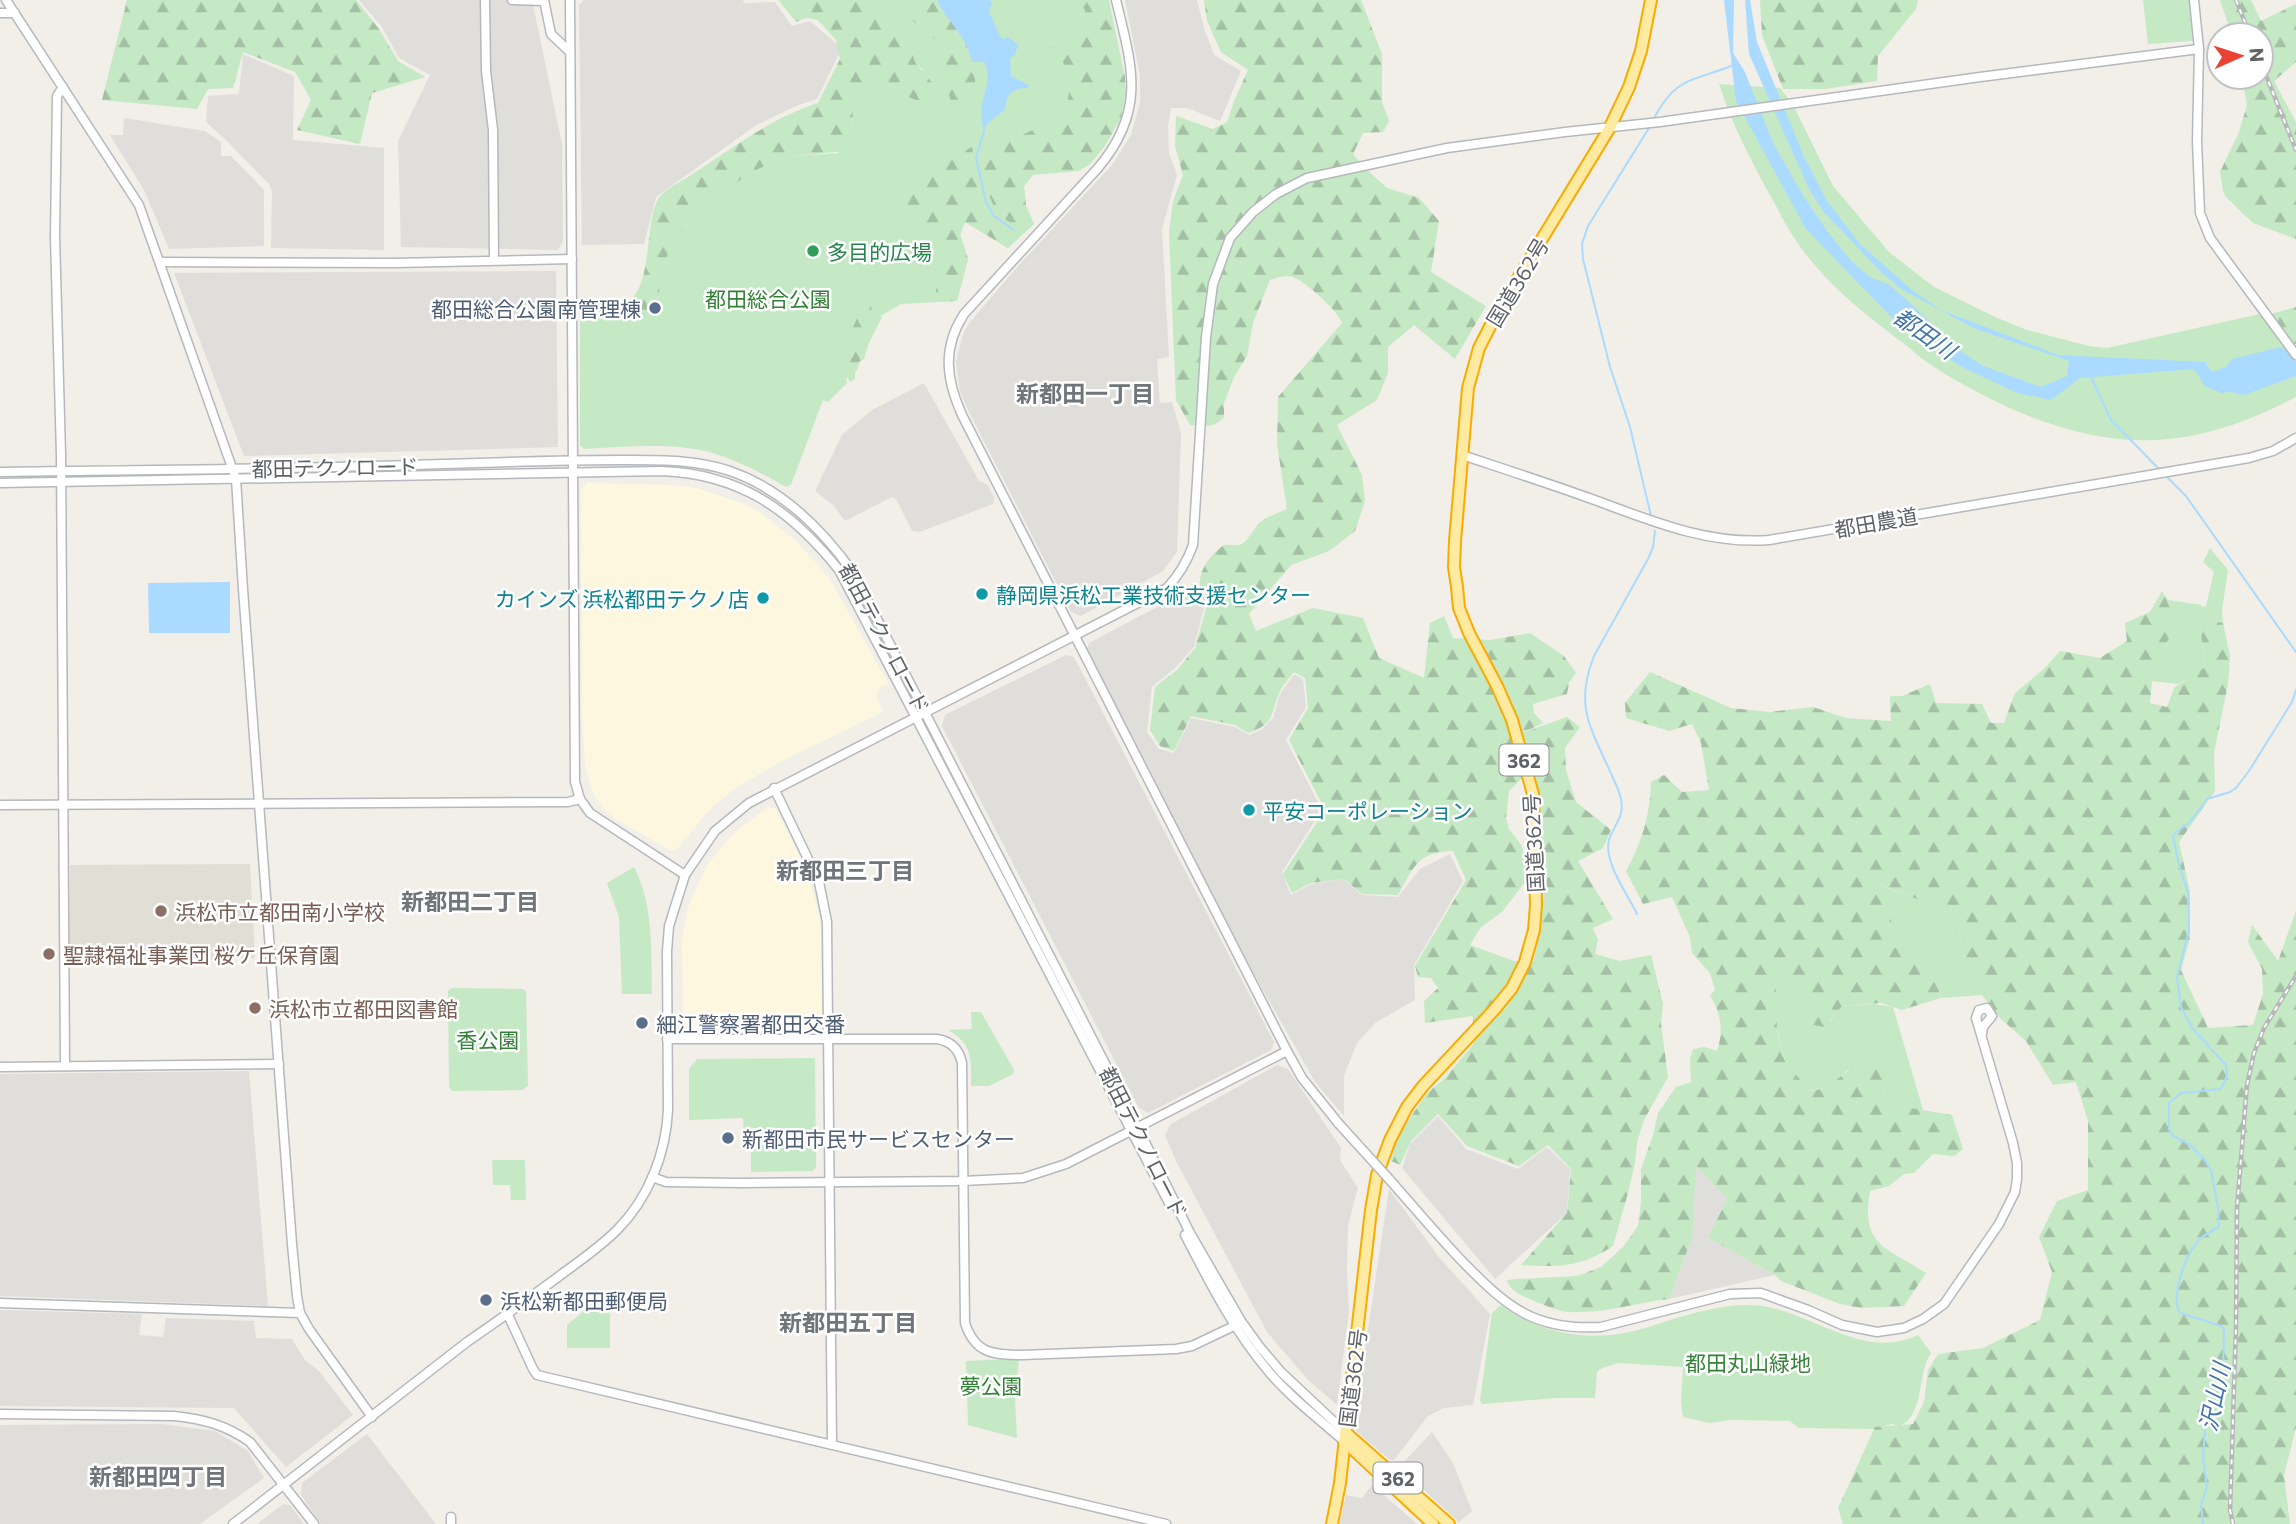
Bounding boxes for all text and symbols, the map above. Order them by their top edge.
north arrow [2205,21,2275,91]
text: N [2246,47,2269,63]
street label: 国道362号 [1481,233,1553,331]
place label: 多目的広場 [827,239,932,264]
marker: 多目的広場 [805,243,821,259]
park label: 都田総合公園 [705,286,831,311]
place label: 都田総合公園南管理棟 [431,296,641,321]
marker: 都田総合公園南管理棟 [647,300,663,316]
water label: 都田川 [1889,302,1964,366]
district label: 新都田一丁目 [1016,379,1154,407]
street label: 都田テクノロード [251,453,419,481]
street label: 都田農道 [1832,502,1920,542]
street label: 都田テクノロード [835,559,935,717]
place label: 静岡県浜松工業技術支援センター [996,582,1311,607]
place label: カインズ 浜松都田テクノ店 [495,586,749,611]
marker: 静岡県浜松工業技術支援センター [974,586,990,602]
marker: カインズ 浜松都田テクノ店 [755,590,771,606]
road number: 362 [1500,744,1548,776]
street label: 国道362号 [1518,793,1548,893]
place label: 平安コーポレーション [1263,798,1473,823]
marker: 平安コーポレーション [1241,802,1257,818]
district label: 新都田三丁目 [776,856,914,884]
district label: 新都田二丁目 [401,887,539,915]
place label: 浜松市立都田南小学校 [175,899,385,924]
marker: 浜松市立都田南小学校 [153,903,169,919]
place label: 聖隷福祉事業団 桜ケ丘保育園 [63,942,340,967]
marker: 聖隷福祉事業団 桜ケ丘保育園 [41,946,57,962]
place label: 浜松市立都田図書館 [269,996,458,1021]
marker: 浜松市立都田図書館 [247,1000,263,1016]
place label: 細江警察署都田交番 [656,1011,845,1036]
marker: 細江警察署都田交番 [634,1015,650,1031]
park label: 香公園 [457,1027,520,1052]
street label: 都田テクノロード [1095,1062,1193,1222]
place label: 新都田市民サービスセンター [742,1126,1015,1151]
marker: 新都田市民サービスセンター [720,1130,736,1146]
place label: 浜松新都田郵便局 [500,1288,668,1313]
marker: 浜松新都田郵便局 [478,1292,494,1308]
district label: 新都田五丁目 [779,1308,917,1336]
street label: 国道362号 [1334,1327,1370,1429]
park label: 都田丸山緑地 [1685,1350,1811,1375]
water label: 沢山川 [2193,1357,2235,1434]
park label: 夢公園 [960,1373,1023,1398]
district label: 新都田四丁目 [89,1462,227,1490]
road number: 362 [1374,1462,1422,1494]

